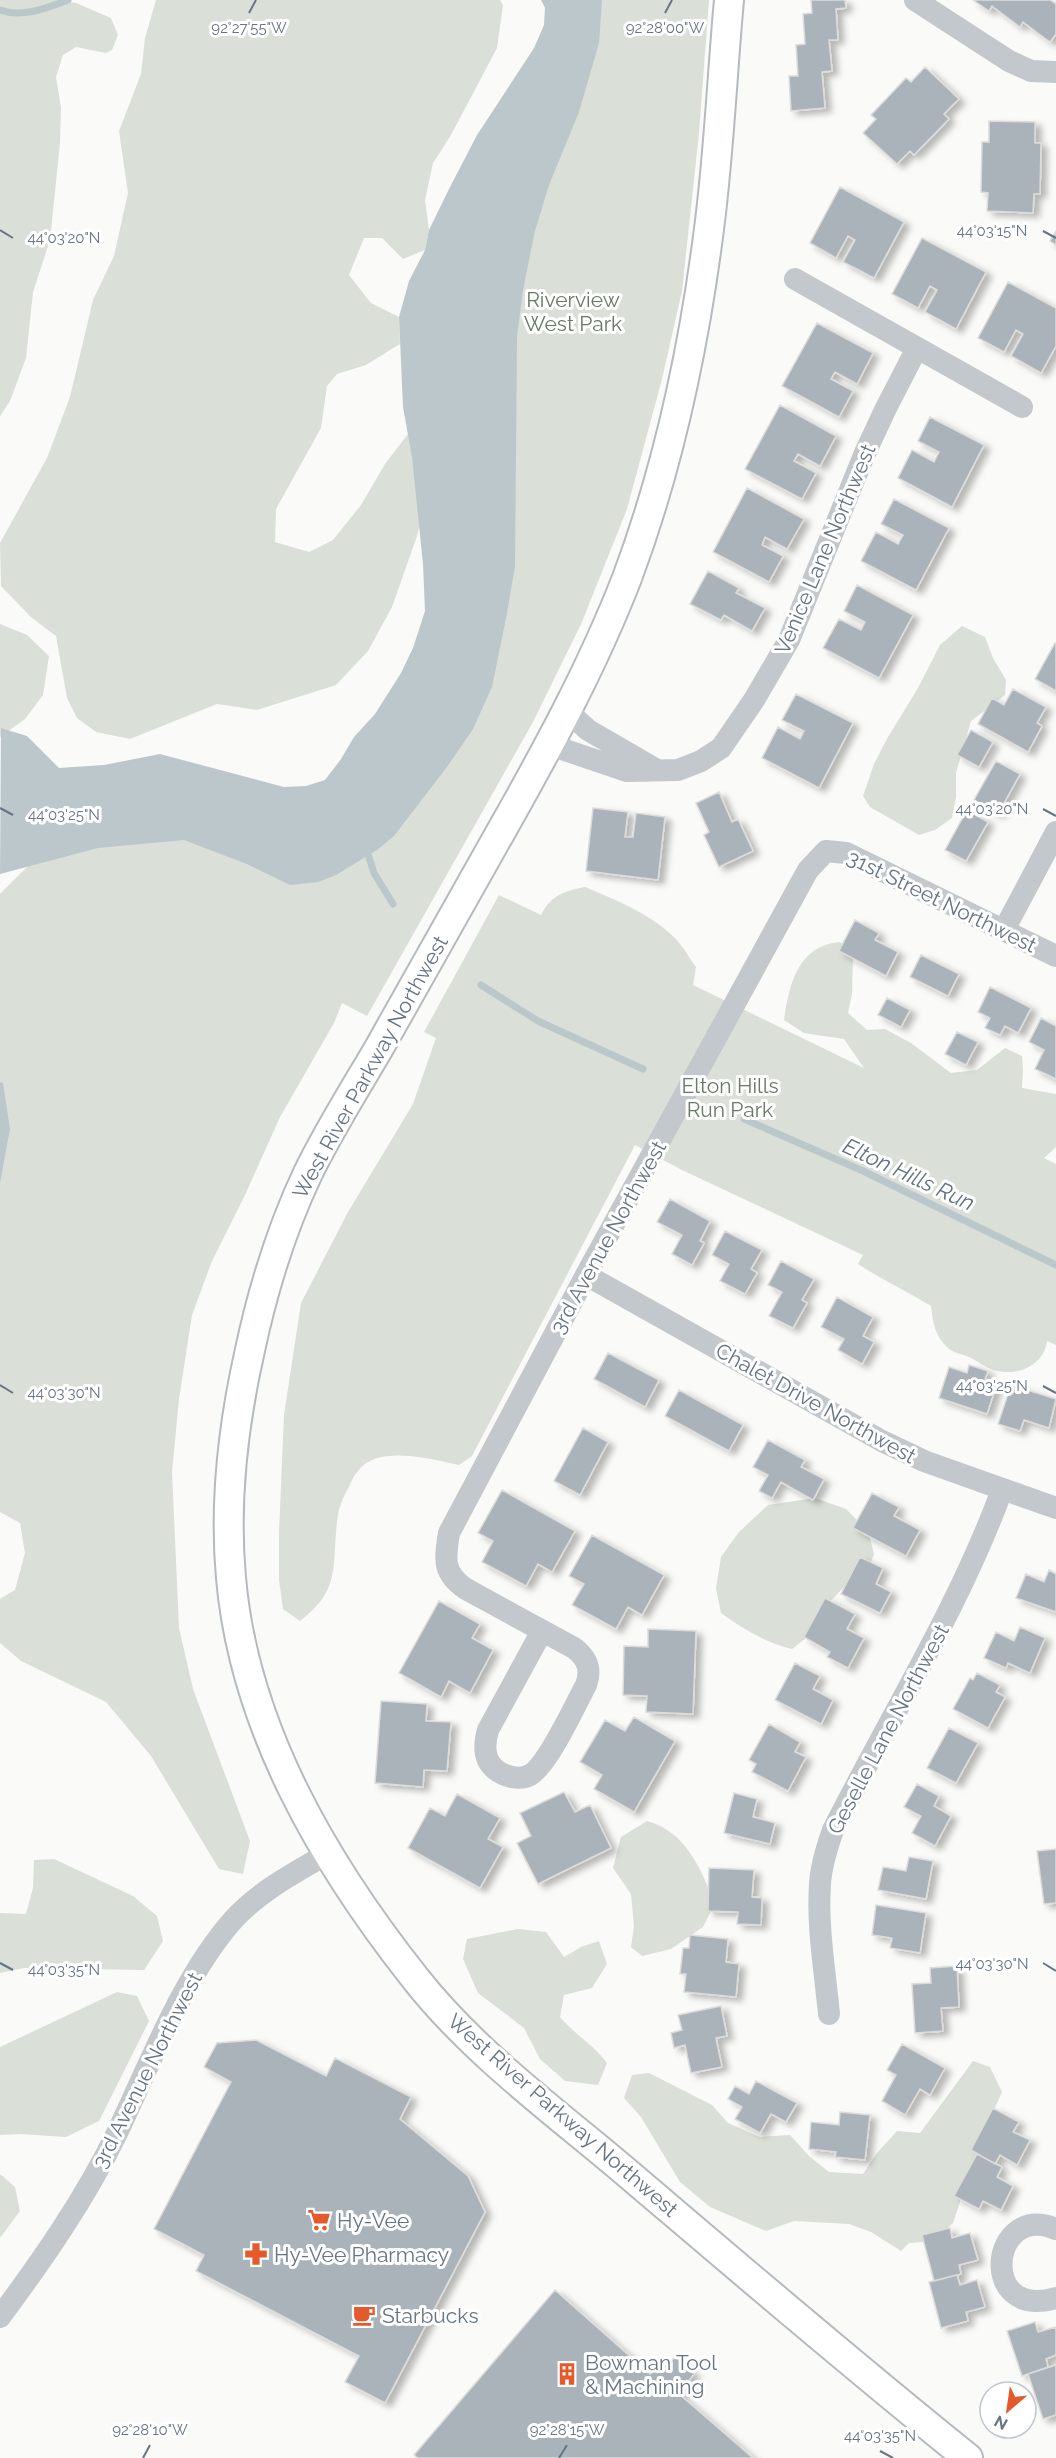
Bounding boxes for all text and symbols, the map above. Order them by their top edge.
text: 92°27'55"W [211,19,287,37]
text: 92°28'00"W [626,19,704,37]
text: 44°03'15"N [957,222,1027,240]
text: 44°03'20"N [28,229,100,247]
park label: Riverview West Park [524,287,622,336]
street label: Venice Lane Northwest [769,440,881,658]
text: 44°03'20"N [956,800,1028,818]
text: 44°03'25"N [28,806,100,824]
street label: 31st Street Northwest [843,844,1041,958]
street label: West River Parkway Northwest [287,931,453,1203]
park label: Elton Hills Run Park [681,1073,779,1122]
water label: Elton Hills Run [839,1132,979,1216]
street label: 3rd Avenue Northwest [545,1136,671,1338]
street label: Chalet Drive Northwest [712,1338,920,1468]
text: 44°03'25"N [956,1377,1028,1395]
text: 44°03'30"N [28,1384,100,1402]
street label: Geselle Lane Northwest [822,1620,954,1838]
text: 44°03'30"N [956,1955,1028,1973]
text: 44°03'35"N [28,1961,100,1979]
street label: 3rd Avenue Northwest [87,1968,207,2172]
street label: West River Parkway Northwest [443,2008,683,2222]
supermarket icon: Hy-Vee [306,2207,332,2233]
place label: Hy-Vee [337,2208,409,2233]
pharmacy icon: Hy-Vee Pharmacy [243,2241,269,2267]
place label: Hy-Vee Pharmacy [274,2242,449,2267]
cafe icon: Starbucks [351,2302,377,2328]
place label: Starbucks [382,2303,479,2328]
place label: Bowman Tool & Machining [585,2350,717,2399]
building icon: Bowman Tool & Machining [554,2361,580,2387]
north arrow [978,2380,1038,2440]
text: N [991,2411,1011,2434]
text: 92°28'10"W [112,2421,188,2439]
text: 92°28'15"W [530,2421,605,2439]
text: 44°03'35"N [844,2427,916,2445]

